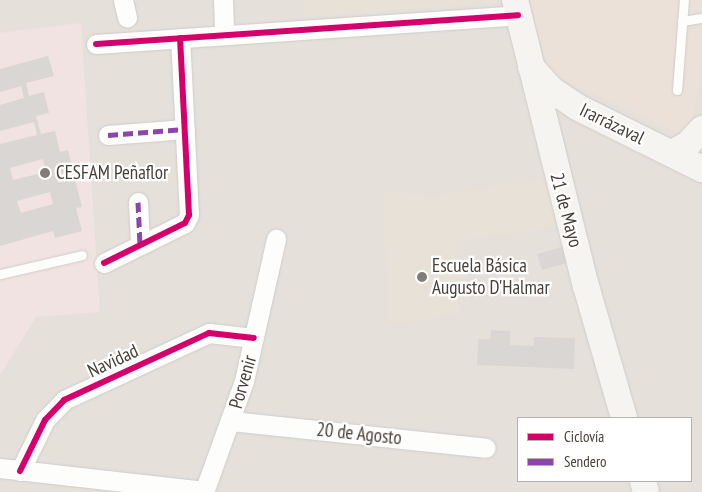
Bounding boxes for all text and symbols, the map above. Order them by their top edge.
street label: Irarrázaval [576,99,648,149]
place label: CESFAM Peñaflor [56,162,168,184]
marker: CESFAM Peñaflor [38,166,52,180]
street label: 21 de Mayo [545,170,587,250]
place label: Escuela Básica Augusto D'Halmar [432,255,550,299]
marker: Escuela Básica Augusto D'Halmar [416,271,428,283]
street label: Navidad [84,339,142,383]
street label: Porvenir [225,353,261,411]
legend [517,417,692,482]
street label: 20 de Agosto [315,418,403,450]
text: Ciclovía [564,427,604,446]
text: Sendero [564,452,606,471]

